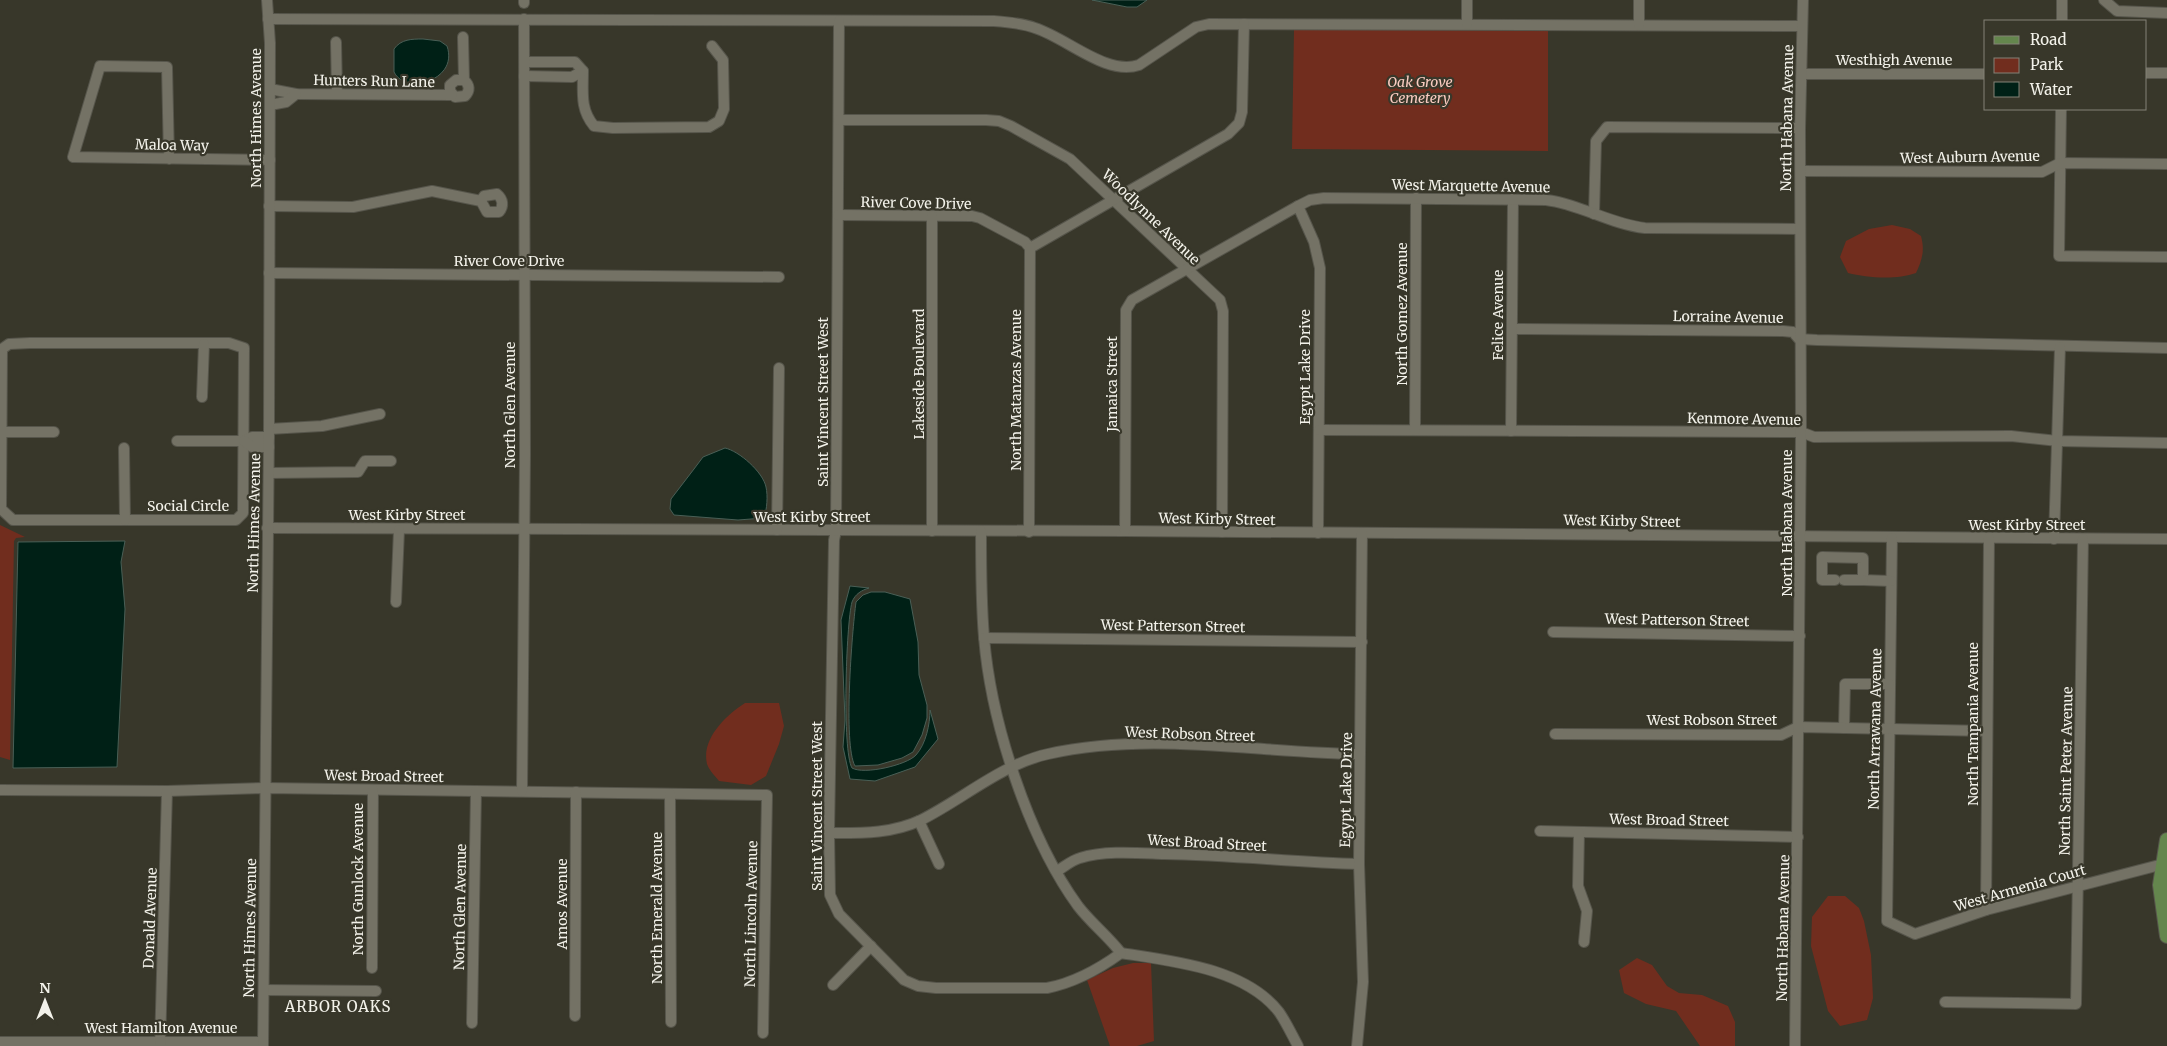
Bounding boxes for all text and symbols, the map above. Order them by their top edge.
legend [1984,20,2147,110]
text: Road [2030,30,2066,49]
street label: North Habana Avenue [1777,44,1797,192]
street label: North Himes Avenue [247,48,265,188]
street label: Westhigh Avenue [1835,51,1952,69]
text: Park [2030,55,2064,74]
street label: Hunters Run Lane [313,71,435,91]
park label: Oak Grove Cemetery [1387,73,1453,107]
text: Water [2029,80,2073,99]
street label: Maloa Way [135,135,210,155]
street label: West Auburn Avenue [1899,147,2040,167]
street label: Woodlynne Avenue [1097,165,1204,268]
street label: West Marquette Avenue [1391,176,1550,196]
street label: River Cove Drive [860,193,972,213]
street label: North Gomez Avenue [1393,243,1411,385]
street label: River Cove Drive [454,252,564,270]
street label: Felice Avenue [1489,270,1507,360]
street label: Lorraine Avenue [1673,307,1783,327]
street label: Lakeside Boulevard [910,308,928,440]
street label: North Matanzas Avenue [1007,309,1025,471]
street label: Egypt Lake Drive [1296,309,1314,425]
street label: Saint Vincent Street West [814,316,832,487]
street label: Jamaica Street [1103,335,1121,433]
street label: North Glen Avenue [501,342,519,468]
street label: Kenmore Avenue [1687,409,1801,429]
street label: North Habana Avenue [1778,450,1796,596]
street label: North Himes Avenue [244,453,264,593]
street label: Social Circle [147,497,229,515]
street label: West Kirby Street [348,506,466,524]
street label: West Kirby Street [753,508,871,526]
street label: West Kirby Street [1157,509,1276,529]
street label: West Kirby Street [1562,511,1681,531]
street label: West Kirby Street [1968,516,2086,534]
street label: West Patterson Street [1604,610,1750,630]
street label: West Patterson Street [1100,616,1246,636]
street label: North Tampania Avenue [1964,642,1982,806]
street label: North Arrawana Avenue [1865,648,1885,810]
street label: North Saint Peter Avenue [2056,686,2076,856]
street label: West Robson Street [1646,711,1778,729]
street label: Saint Vincent Street West [808,720,826,891]
street label: West Robson Street [1124,723,1256,745]
street label: Egypt Lake Drive [1336,732,1356,848]
street label: West Broad Street [323,766,444,786]
street label: North Gunlock Avenue [349,803,367,955]
street label: West Broad Street [1608,810,1729,830]
street label: West Broad Street [1146,831,1268,855]
street label: North Emerald Avenue [648,832,666,984]
street label: North Lincoln Avenue [741,841,761,987]
street label: North Glen Avenue [450,844,470,970]
street label: North Habana Avenue [1773,854,1793,1002]
street label: North Himes Avenue [240,858,260,998]
street label: Amos Avenue [553,858,571,951]
street label: West Armenia Court [1951,860,2088,916]
street label: Donald Avenue [139,867,161,969]
north arrow [20,976,70,1026]
text: N [39,979,51,997]
district label: ARBOR OAKS [284,997,391,1016]
street label: West Hamilton Avenue [84,1019,237,1037]

